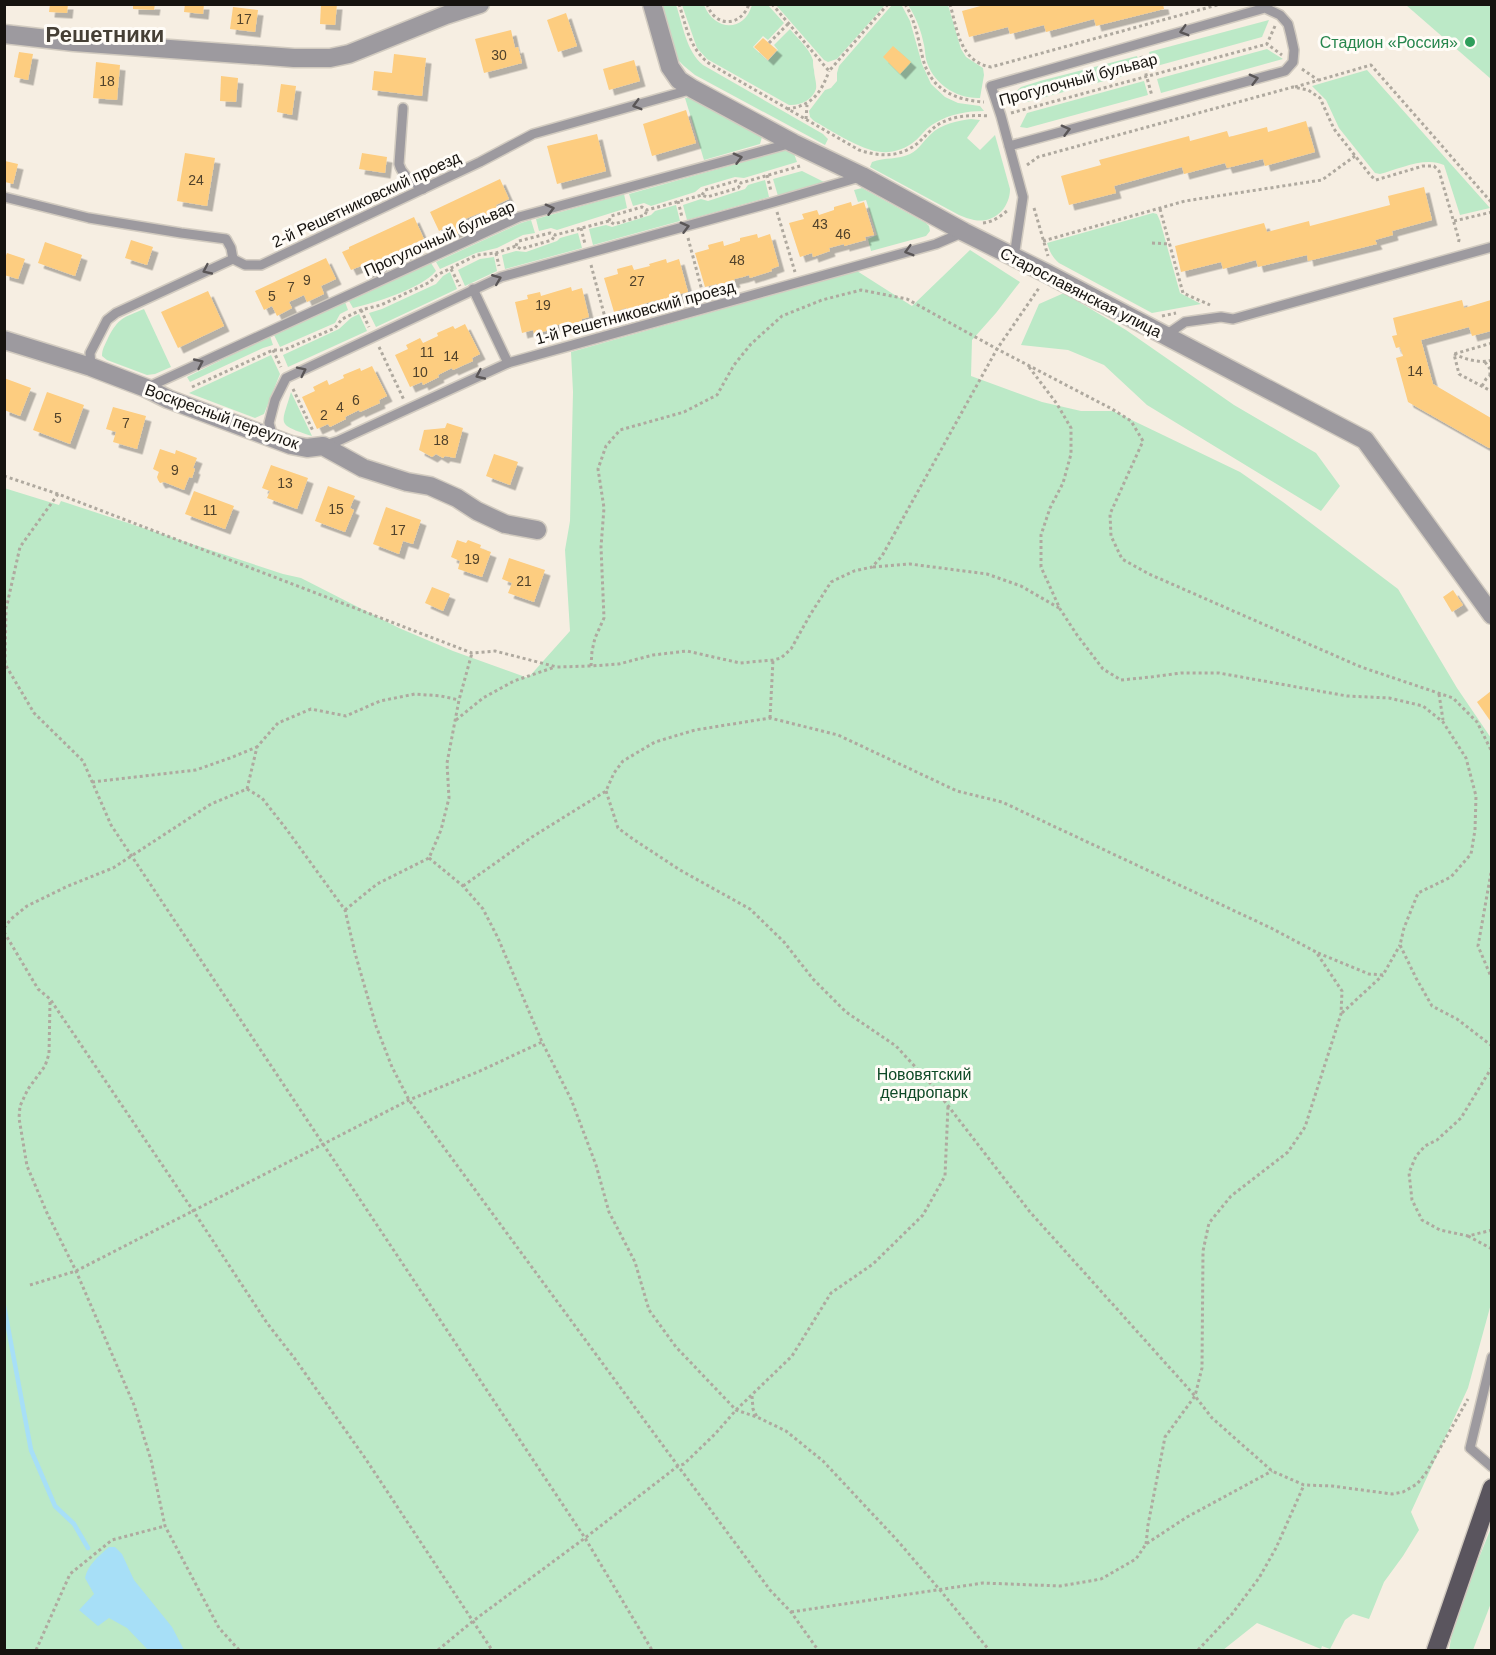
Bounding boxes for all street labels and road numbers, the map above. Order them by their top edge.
street label: Прогулочный бульвар [997,50,1159,109]
street label: 2-й Решетниковский проезд [269,148,464,251]
street label: Прогулочный бульвар [361,197,517,279]
street label: Старославянская улица [997,244,1164,341]
street label: 1-й Решетниковский проезд [534,277,737,347]
street label: Воскресный переулок [143,381,302,453]

